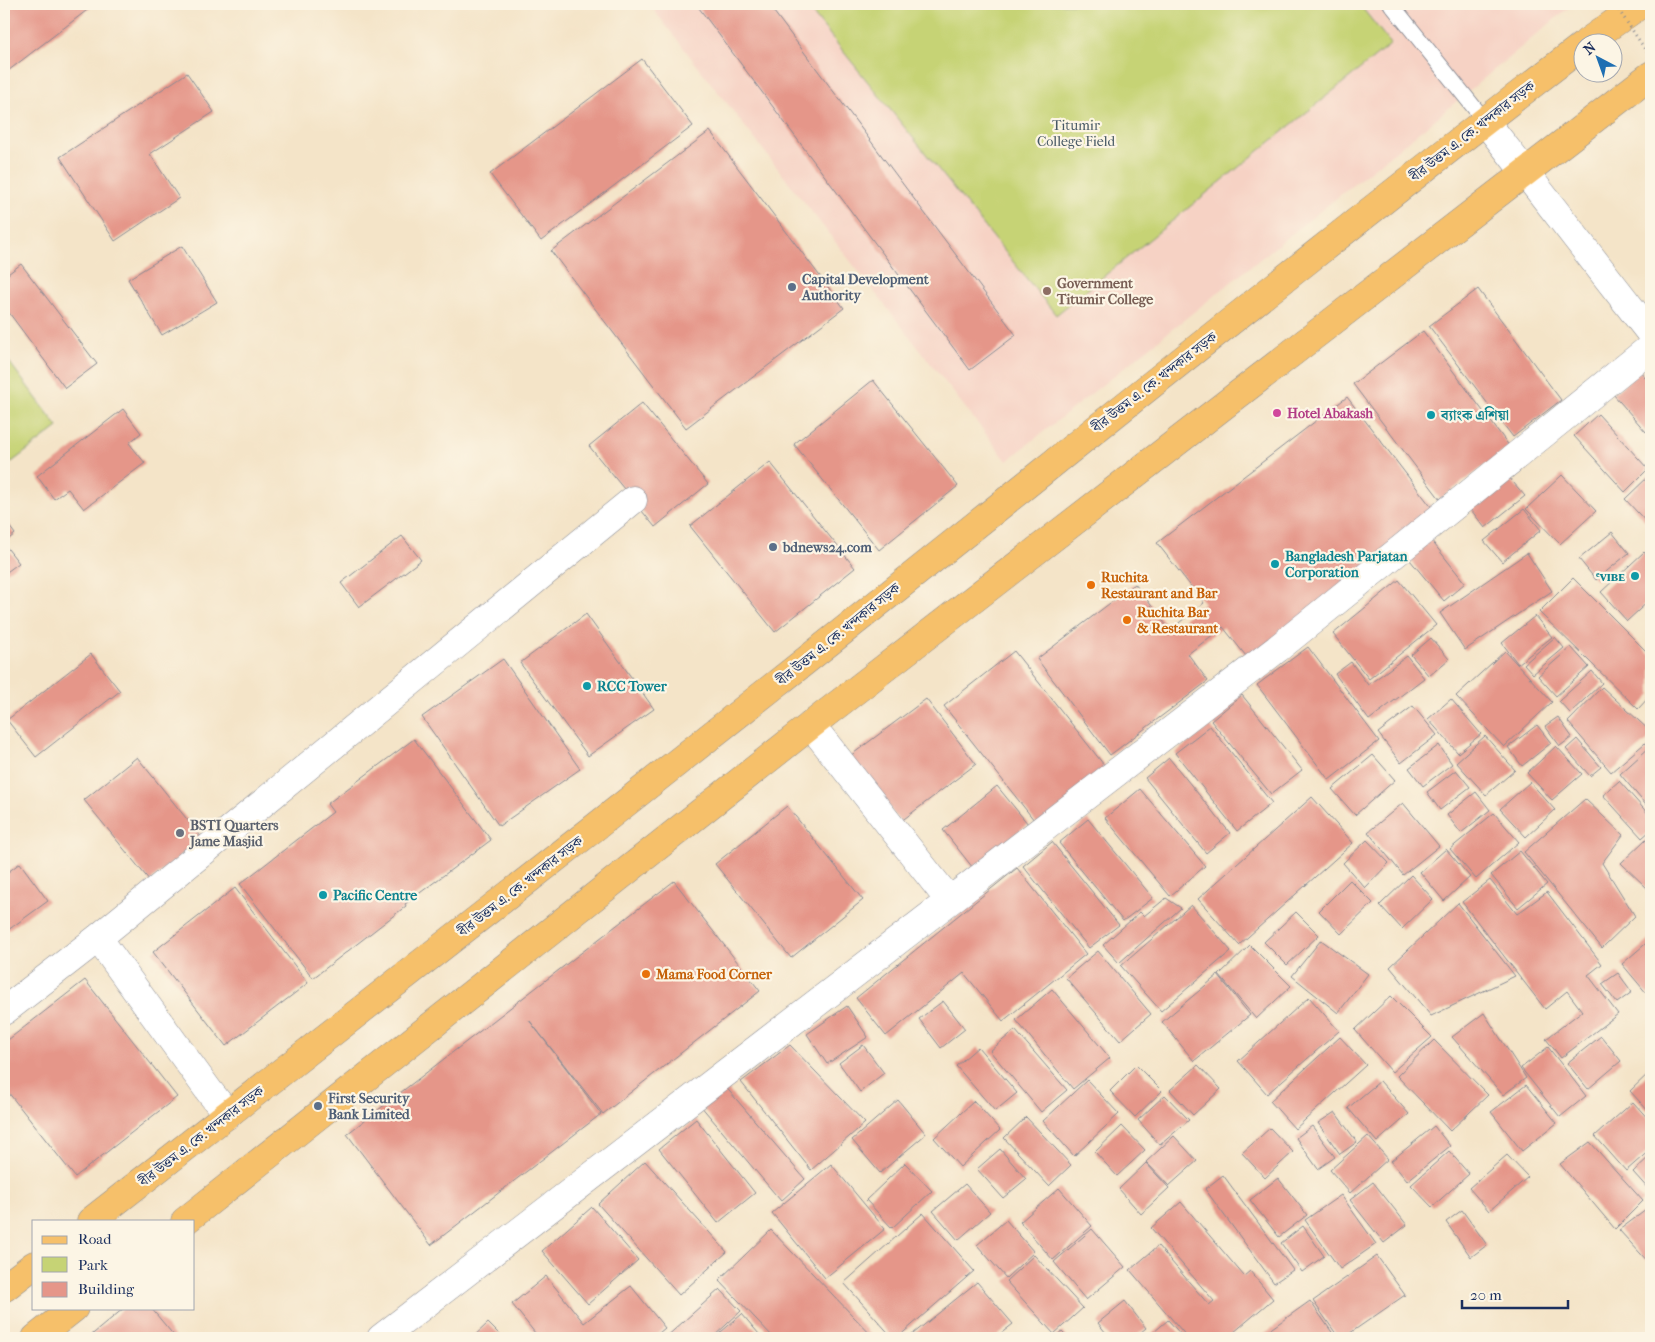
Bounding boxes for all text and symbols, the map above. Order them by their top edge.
north arrow [1572,32,1622,82]
text: N [1580,38,1600,58]
street label: বীর উত্তম এ. কে. খন্দকার সড়ক [1405,76,1539,186]
park label: Titumir College Field [1037,117,1115,150]
place label: Capital Development Authority [801,271,930,304]
place label: Government Titumir College [1056,275,1153,308]
marker: Capital Development Authority [786,281,798,293]
marker: Government Titumir College [1041,285,1053,297]
street label: বীর উত্তম এ. কে. খন্দকার সড়ক [1087,327,1221,437]
place label: Hotel Abakash [1287,405,1374,422]
place label: ব্যাংক এশিয়া [1440,406,1509,424]
marker: Hotel Abakash [1271,407,1283,419]
marker: ব্যাংক এশিয়া [1425,409,1437,421]
place label: bdnews24.com [782,539,872,556]
marker: bdnews24.com [767,541,779,553]
place label: Bangladesh Parjatan Corporation [1285,548,1409,581]
marker: Bangladesh Parjatan Corporation [1269,558,1281,570]
place label: ᵉᴠɪʙᴇ [1596,568,1625,585]
place label: Ruchita Restaurant and Bar [1101,569,1219,602]
marker: ᵉᴠɪʙᴇ [1629,570,1641,582]
street label: বীর উত্তম এ. কে. খন্দকার সড়ক [772,578,904,690]
marker: Ruchita Restaurant and Bar [1085,579,1097,591]
place label: Ruchita Bar & Restaurant [1137,604,1219,637]
marker: Ruchita Bar & Restaurant [1121,614,1133,626]
place label: RCC Tower [597,678,668,695]
marker: RCC Tower [581,680,593,692]
place label: BSTI Quarters Jame Masjid [188,817,279,850]
marker: BSTI Quarters Jame Masjid [174,827,186,839]
street label: বীর উত্তম এ. কে. খন্দকার সড়ক [453,831,587,941]
place label: Pacific Centre [333,887,417,904]
marker: Pacific Centre [317,889,329,901]
place label: Mama Food Corner [655,966,773,983]
marker: Mama Food Corner [640,968,652,980]
street label: বীর উত্তম এ. কে. খন্দকার সড়ক [134,1081,268,1191]
place label: First Security Bank Limited [327,1090,411,1123]
marker: First Security Bank Limited [312,1100,324,1112]
legend [32,1220,195,1310]
text: Road [78,1230,112,1248]
text: Park [78,1256,108,1274]
scale bar [1462,1277,1569,1309]
text: Building [78,1280,135,1298]
text: 20 m [1470,1286,1502,1304]

